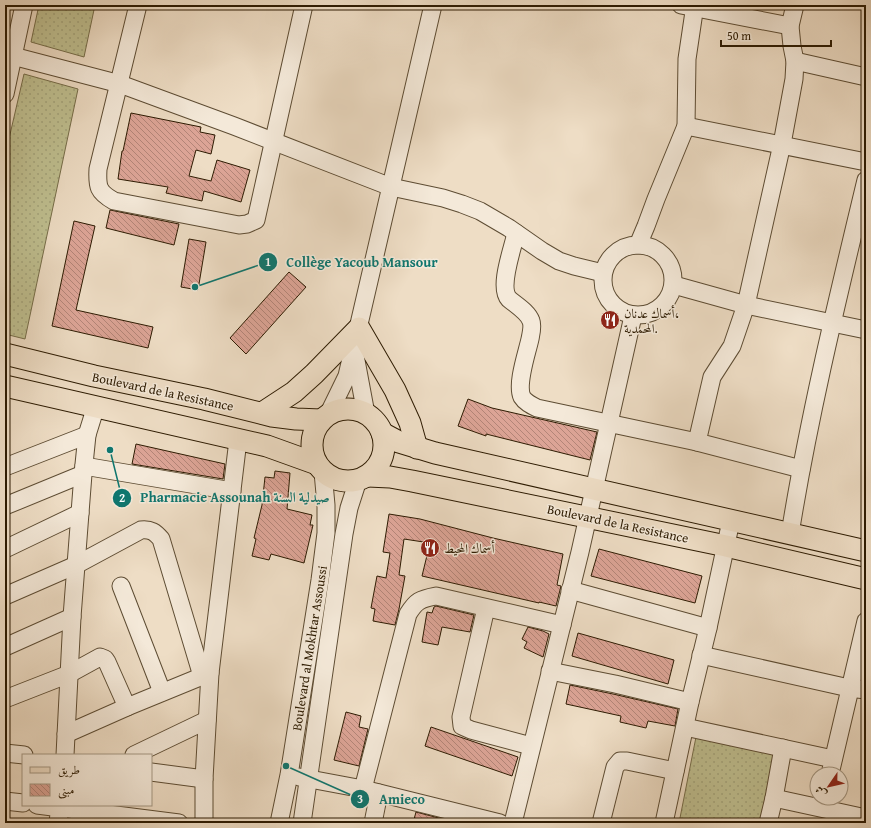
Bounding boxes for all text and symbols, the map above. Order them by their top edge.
scale bar [721,22,831,48]
text: 50 m [727,27,751,44]
callout: Collège Yacoub Mansour [258,249,446,275]
text: Collège Yacoub Mansour [286,252,438,272]
text: 1 [265,253,271,270]
place label: أسماك عدنان، المحمدية. [624,304,679,338]
restaurant icon: أسماك عدنان، المحمدية. [599,309,621,331]
street label: Boulevard de la Resistance [90,367,235,416]
callout: Pharmacie Assounah صيدلية السنة [112,485,338,511]
text: Pharmacie Assounah صيدلية السنة [140,487,330,507]
text: 2 [119,489,125,506]
street label: Boulevard de la Resistance [545,499,690,548]
restaurant icon: أسماك المحيط [419,537,441,559]
place label: أسماك المحيط [444,539,494,558]
street label: Boulevard al Mokhtar Assoussi [287,564,332,732]
legend [22,754,152,806]
text: طريق [58,761,80,778]
north arrow [809,766,849,806]
text: مبنى [58,781,74,799]
text: ش [811,783,830,801]
callout: Amieco [350,786,433,812]
text: Amieco [379,789,426,809]
text: 3 [357,790,363,807]

